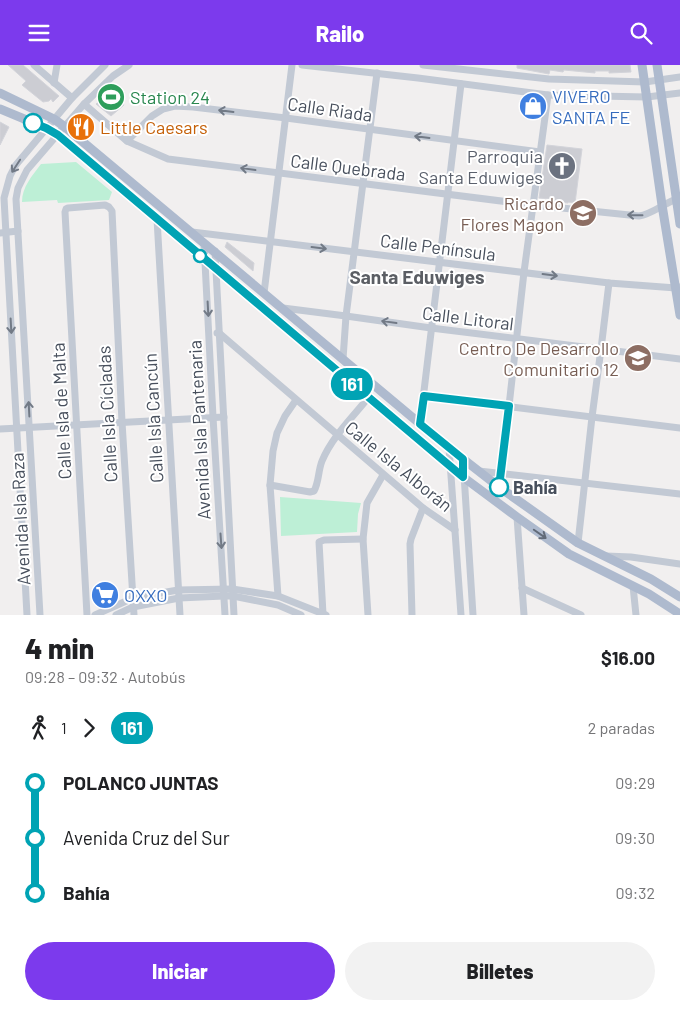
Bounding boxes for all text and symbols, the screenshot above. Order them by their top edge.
icon: menu [25,19,53,47]
icon: search [627,19,655,47]
text: Railo [316,20,364,46]
sports icon: Station 24 [96,82,126,112]
place label: VIVERO SANTA FE [552,85,630,128]
place label: Station 24 [130,86,210,108]
shop icon: VIVERO SANTA FE [518,91,548,121]
street label: Calle Riada [286,92,374,126]
one-way arrow [219,106,235,116]
restaurant icon: Little Caesars [66,112,96,142]
unlabelled marker [23,113,43,133]
place label: Little Caesars [100,116,208,138]
one-way arrow [415,131,431,141]
place label: Parroquia Santa Eduwiges [419,145,543,188]
street label: Calle Quebrada [289,149,407,185]
church icon: Parroquia Santa Eduwiges [547,151,577,181]
one-way arrow [10,159,21,173]
one-way arrow [240,164,256,174]
place label: Ricardo Flores Magon [460,192,564,235]
school or university icon: Ricardo Flores Magon [568,198,598,228]
one-way arrow [628,210,644,220]
street label: Calle Península [379,229,497,265]
one-way arrow [310,243,326,253]
unlabelled marker [193,249,207,263]
district label: Santa Eduwiges [350,265,484,288]
one-way arrow [541,270,557,280]
one-way arrow [203,301,212,317]
street label: Calle Litoral [421,301,515,335]
one-way arrow [381,317,397,327]
one-way arrow [7,318,16,334]
place label: Centro De Desarrollo Comunitario 12 [459,337,619,380]
street label: Avenida Isla Pantenaria [183,340,215,520]
street label: Calle Isla de Malta [46,342,76,480]
school or university icon: Centro De Desarrollo Comunitario 12 [623,343,653,373]
street label: Calle Isla Cícladas [92,345,122,483]
street label: Calle Isla Cancún [139,352,167,484]
line badge: 161 [323,368,381,400]
text: 161 [341,373,363,395]
one-way arrow [24,401,33,417]
street label: Calle Isla Alborán [341,416,457,516]
street label: Avenida Isla Raza [6,452,34,586]
place label: Bahía [513,476,557,498]
marker: Bahía [489,477,509,497]
one-way arrow [533,529,547,539]
one-way arrow [216,533,225,549]
supermarket icon: OXXO [90,580,120,610]
place label: OXXO [124,584,167,606]
text: 4 min [25,631,94,665]
text: $16.00 [601,646,655,669]
text: 09:28 – 09:32 · Autobús [25,667,185,686]
icon: walk [25,714,53,742]
icon: forward [75,714,103,742]
text: 161 [121,717,143,739]
text: 1 [61,718,67,737]
text: 2 paradas [588,718,655,737]
text: POLANCO JUNTAS [63,771,219,794]
text: 09:29 [615,773,655,792]
text: Avenida Cruz del Sur [63,826,230,849]
text: 09:30 [615,828,655,847]
text: Bahía [63,881,110,904]
text: 09:32 [615,883,655,902]
button: Iniciar [25,942,335,1000]
button: Billetes [345,942,655,1000]

